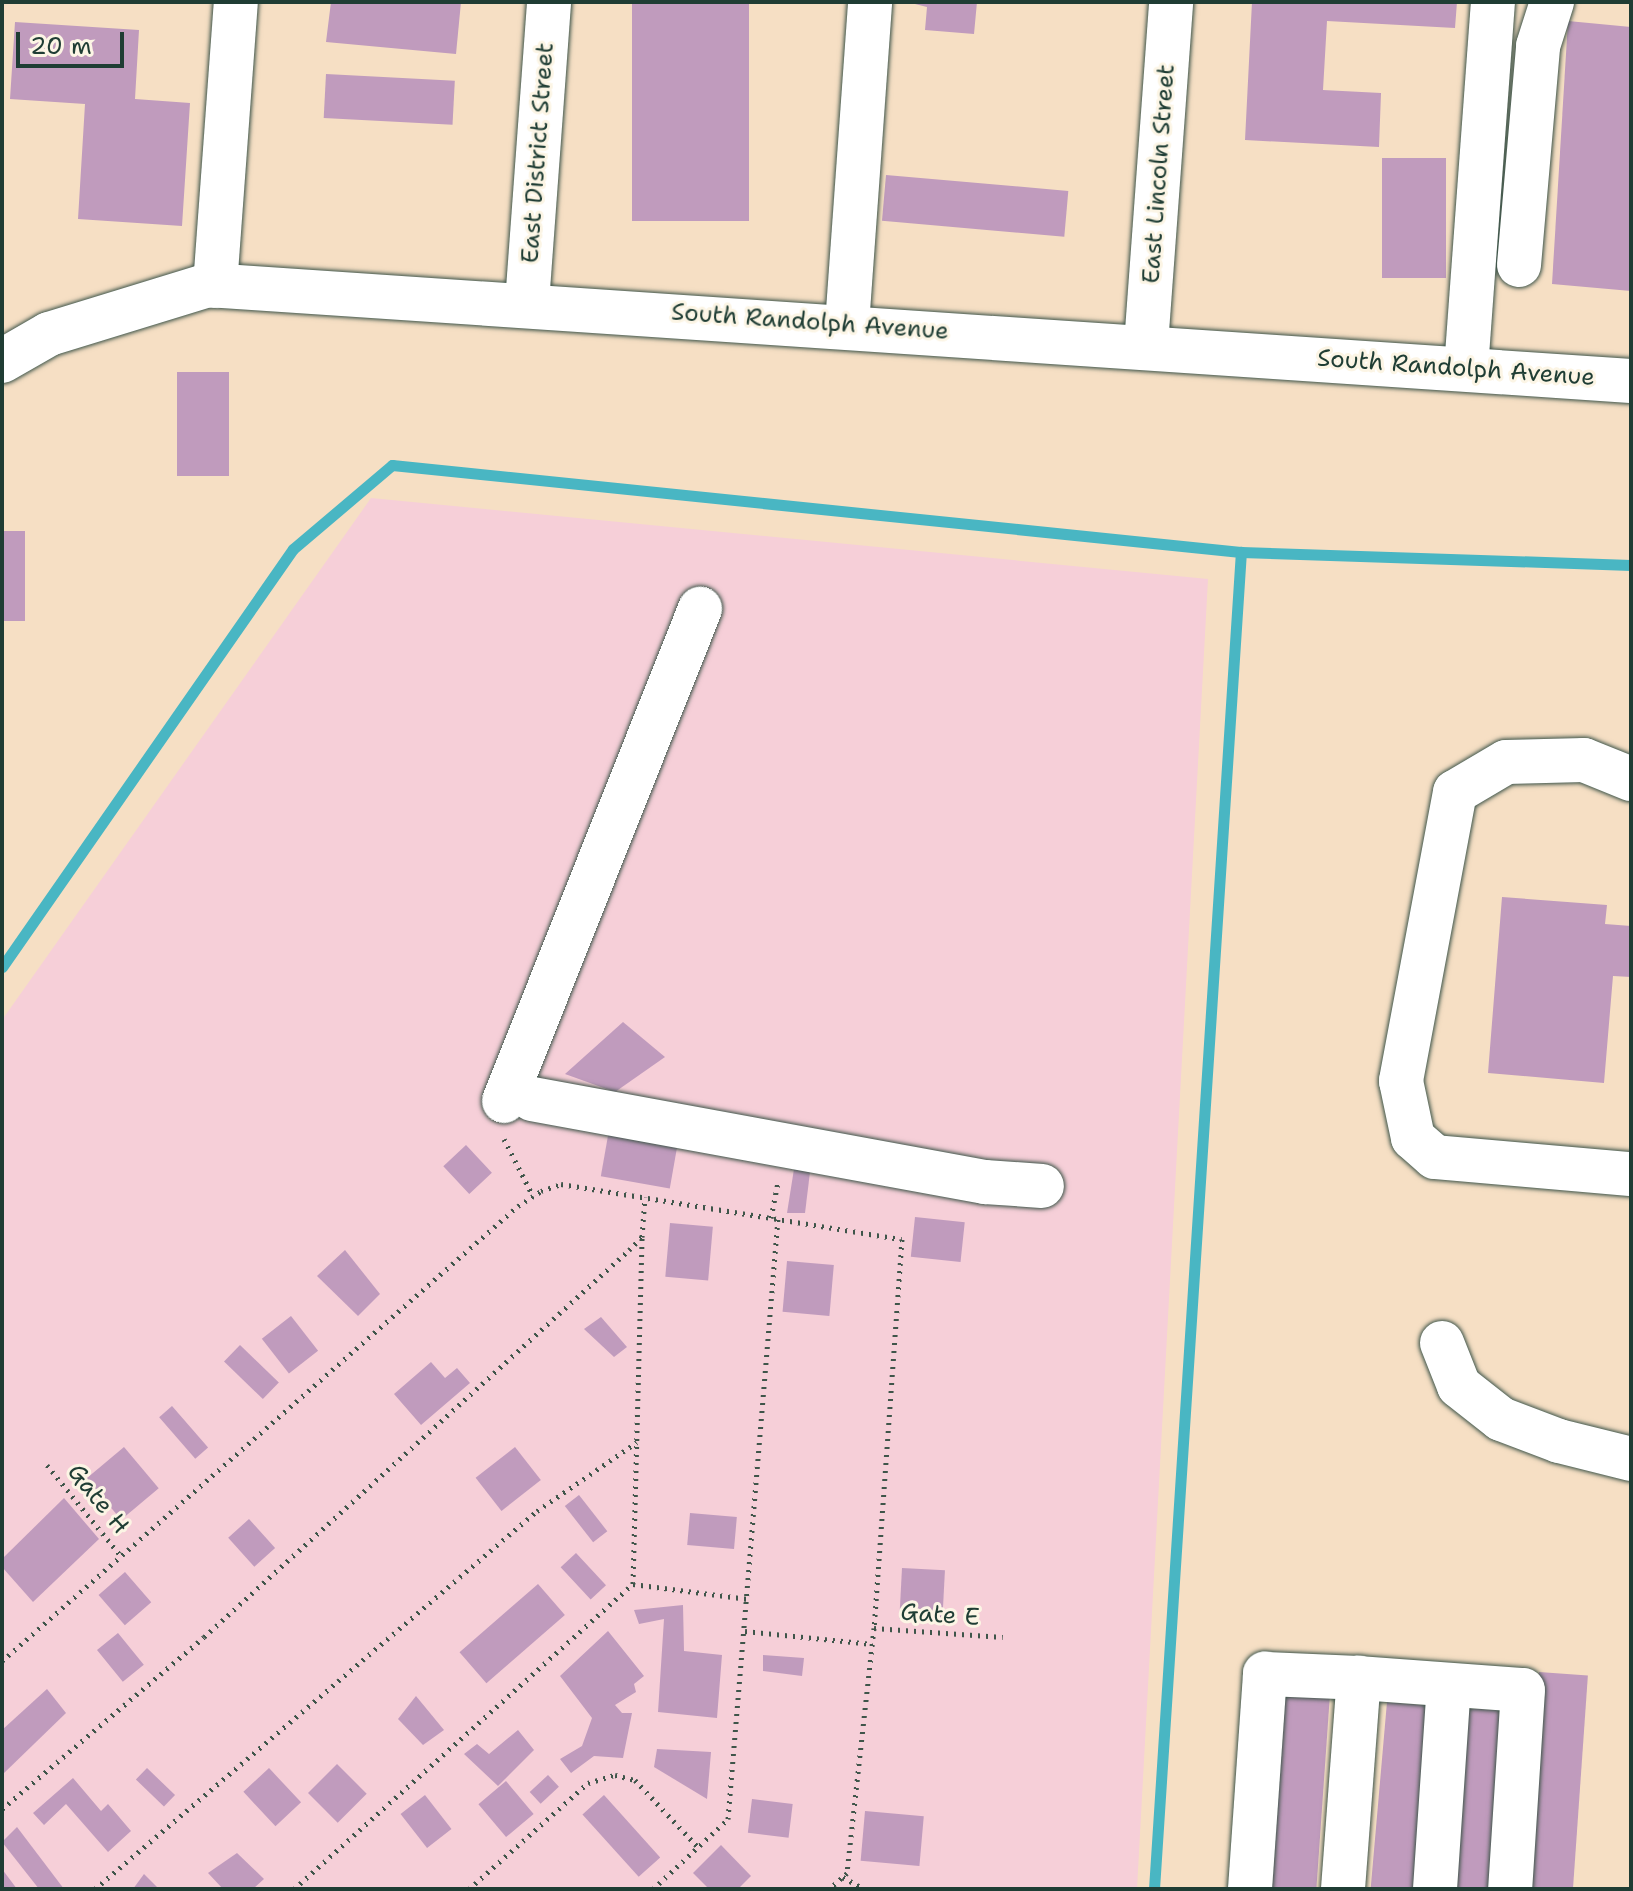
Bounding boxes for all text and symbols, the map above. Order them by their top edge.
scale bar [20,16,128,66]
text: 20 m [30,30,92,62]
street label: East District Street [516,42,560,264]
street label: East Lincoln Street [1137,63,1181,285]
street label: South Randolph Avenue [670,298,950,346]
street label: South Randolph Avenue [1316,344,1596,392]
street label: Gate H [61,1458,135,1540]
street label: Gate E [899,1598,981,1632]

